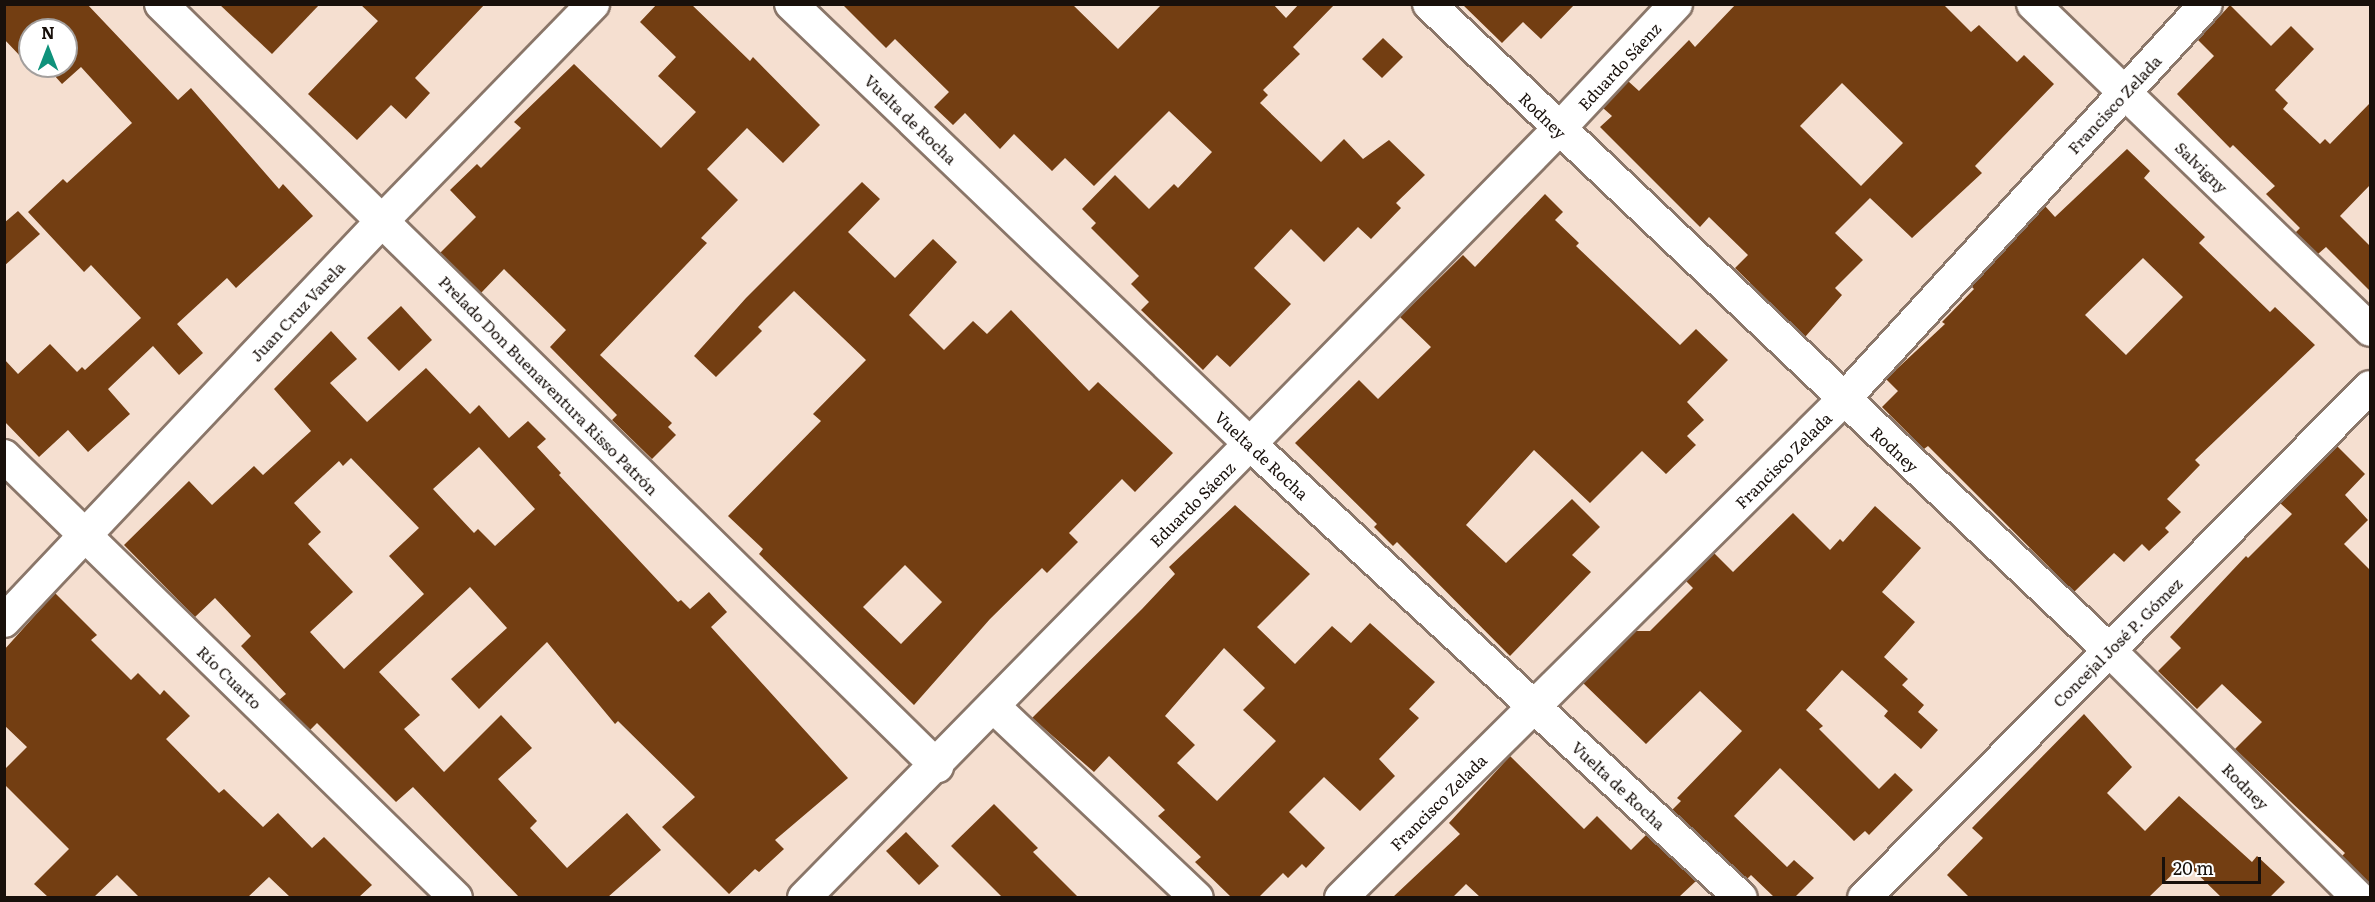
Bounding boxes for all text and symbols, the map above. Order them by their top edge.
north arrow [18,18,78,78]
street label: Eduardo Sáenz [1574,18,1664,114]
text: N [41,20,55,44]
street label: Francisco Zelada [2063,51,2165,157]
street label: Vuelta de Rocha [861,70,961,168]
street label: Rodney [1515,88,1571,142]
street label: Salvigny [2172,137,2232,197]
street label: Juan Cruz Varela [246,257,348,365]
street label: Prelado Don Buenaventura Risso Patrón [435,271,663,499]
street label: Vuelta de Rocha [1211,407,1313,503]
street label: Francisco Zelada [1731,408,1835,512]
street label: Rodney [1867,422,1923,476]
street label: Eduardo Sáenz [1145,457,1239,551]
street label: Concejal José P. Gómez [2048,573,2186,711]
street label: Río Cuarto [194,641,266,713]
street label: Vuelta de Rocha [1568,737,1670,833]
street label: Francisco Zelada [1386,750,1490,854]
street label: Rodney [2219,759,2273,813]
scale bar [2165,845,2264,883]
text: 20 m [2173,854,2214,881]

